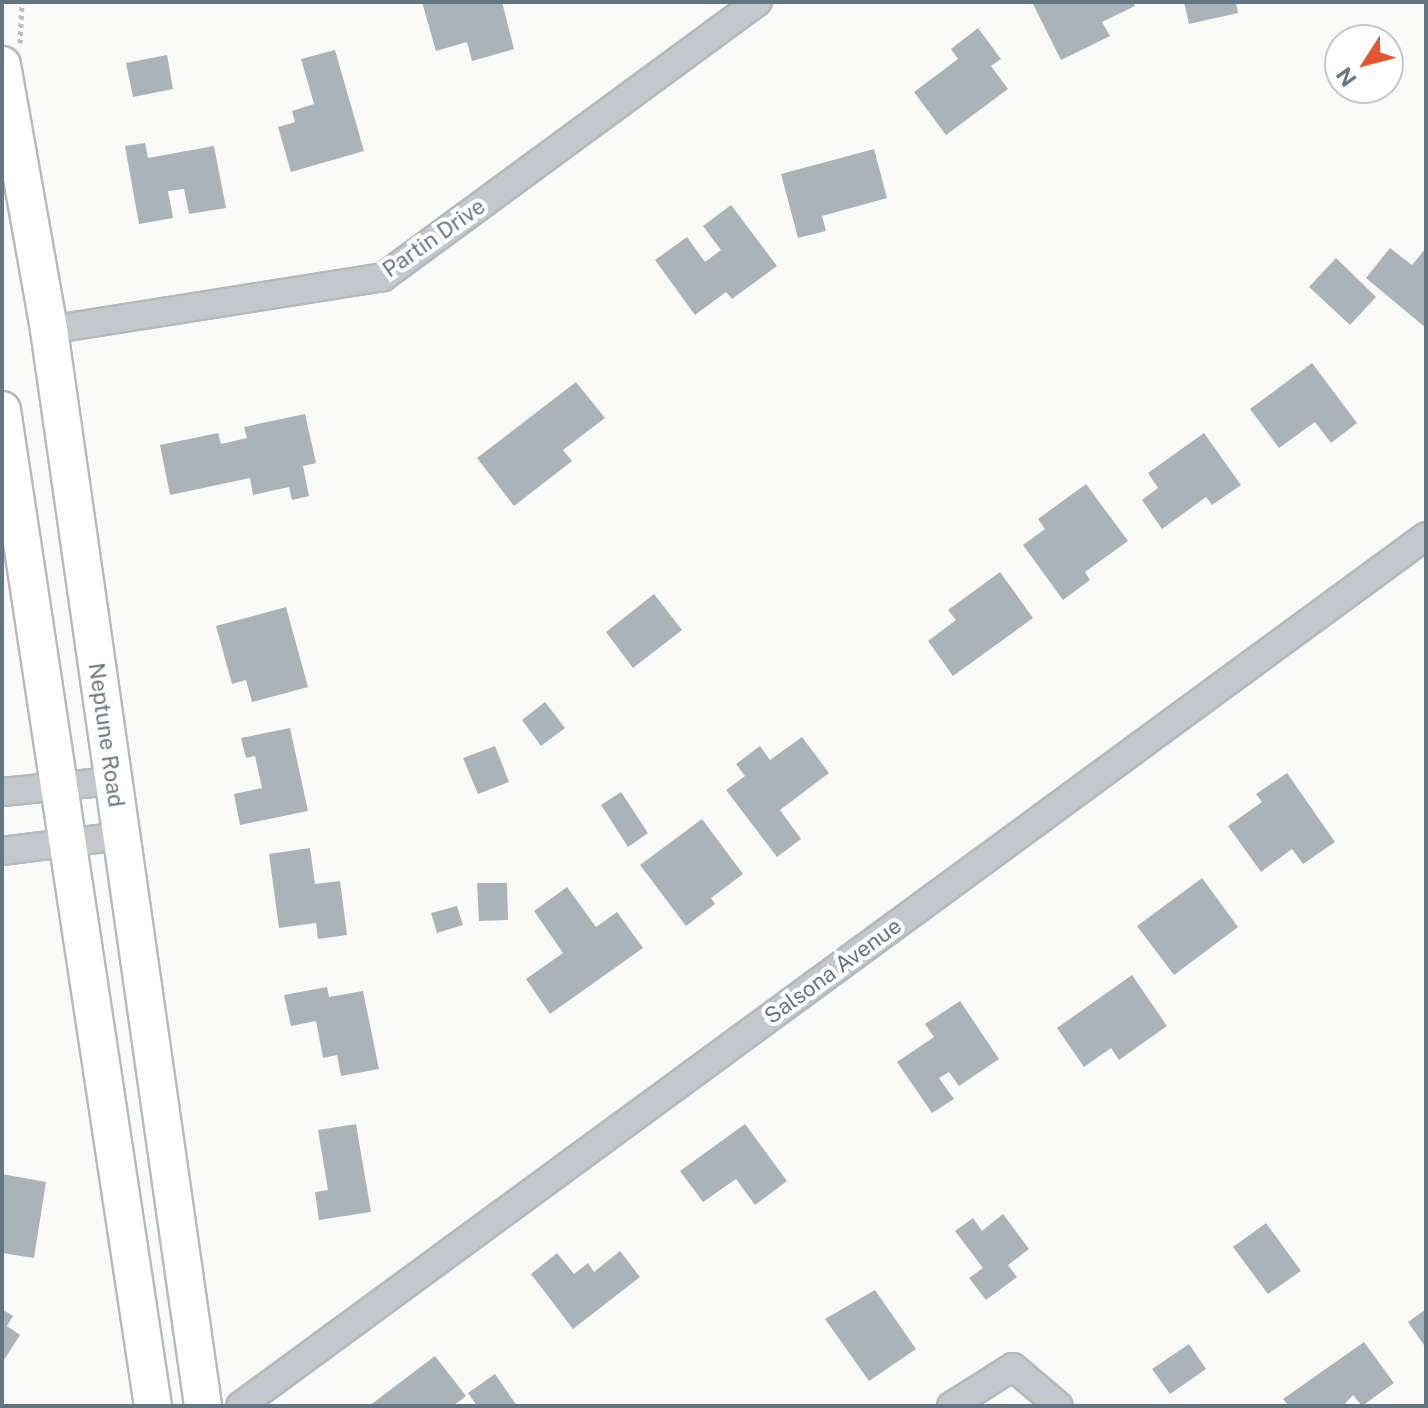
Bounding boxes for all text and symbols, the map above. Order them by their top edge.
north arrow [1324,24,1404,104]
text: N [1331,62,1362,92]
street label: Partin Drive [378,193,490,283]
street label: Neptune Road [83,661,129,809]
street label: Salsona Avenue [760,913,906,1029]

